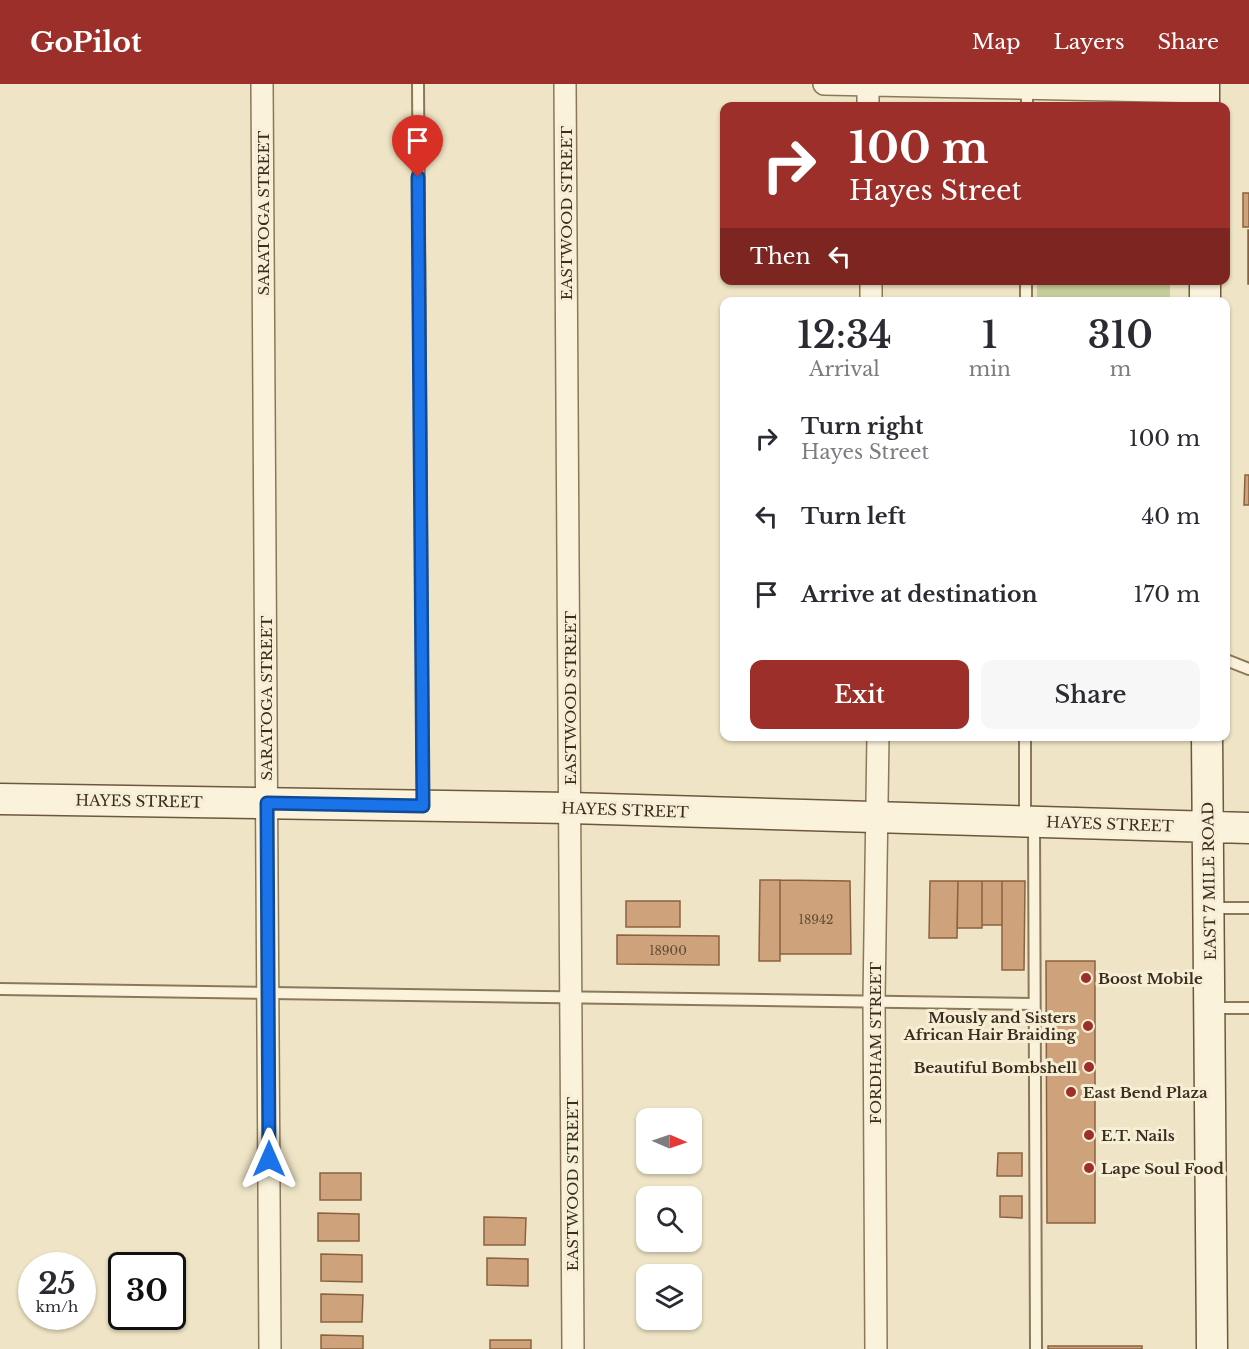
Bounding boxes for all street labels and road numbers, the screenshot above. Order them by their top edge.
street label: EASTWOOD STREET [557,126,576,300]
street label: SARATOGA STREET [254,131,273,295]
street label: EASTWOOD STREET [561,611,580,785]
street label: SARATOGA STREET [257,616,276,780]
street label: HAYES STREET [75,790,203,812]
street label: HAYES STREET [561,798,689,822]
street label: EAST 7 MILE ROAD [1198,802,1220,960]
street label: HAYES STREET [1046,812,1174,836]
street label: FORDHAM STREET [866,962,885,1124]
street label: EASTWOOD STREET [563,1097,582,1271]

